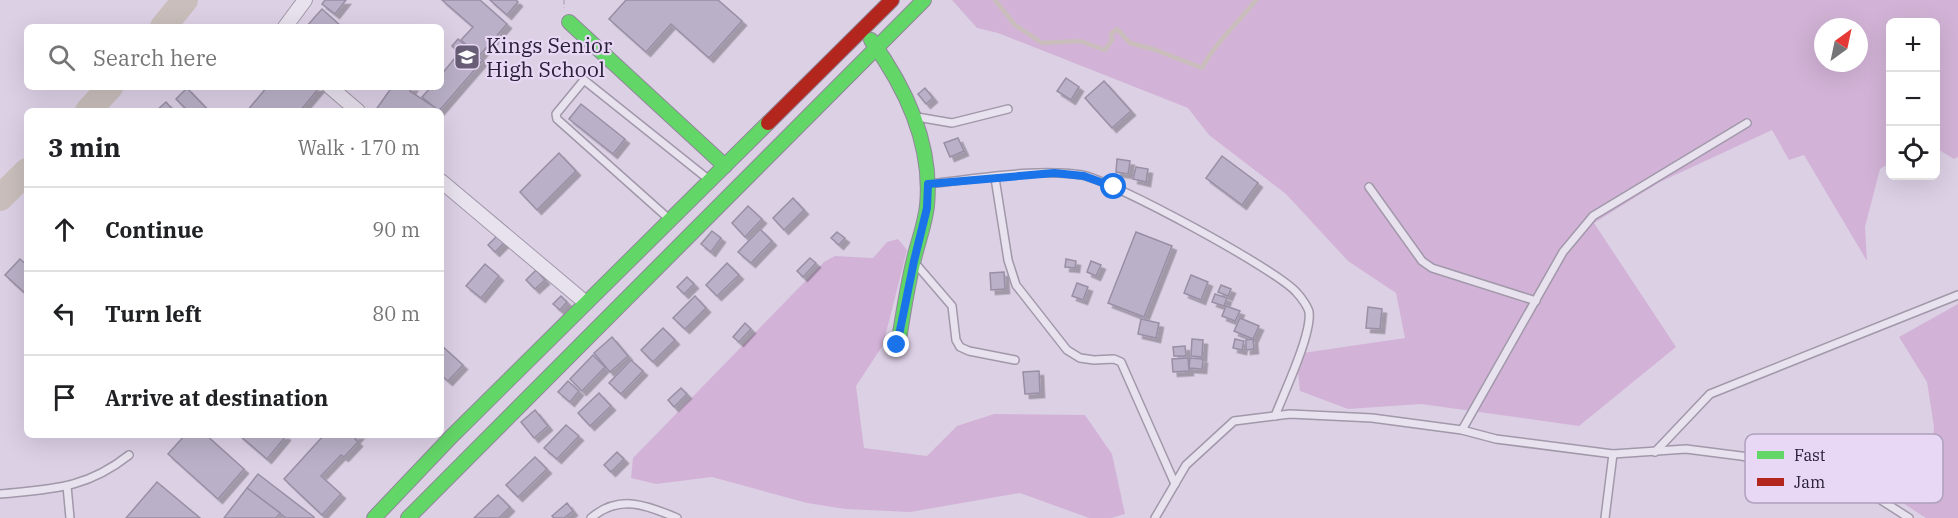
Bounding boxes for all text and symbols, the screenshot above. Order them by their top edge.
north arrow [1814,18,1868,72]
map controls [1886,18,1940,180]
button: + [1886,18,1940,72]
search box [24,24,444,90]
place label: Kings Senior High School [486,31,613,83]
icon: search [45,41,78,74]
school or university icon: Kings Senior High School [452,42,482,72]
text: Search here [93,43,217,72]
button: − [1886,72,1940,126]
button: locate [1886,126,1940,180]
text: 3 min [48,130,121,164]
text: Walk · 170 m [298,134,420,161]
route start [1100,173,1126,199]
icon: ahead [48,213,81,246]
text: Continue [105,215,204,244]
text: 90 m [372,216,420,243]
icon: left [48,297,81,330]
text: Turn left [105,299,201,328]
text: 80 m [372,300,420,327]
route end [883,331,909,357]
icon: arrive [48,381,81,414]
text: Arrive at destination [105,383,328,412]
legend [1745,434,1943,503]
text: Fast [1794,445,1826,465]
text: Jam [1794,472,1825,492]

